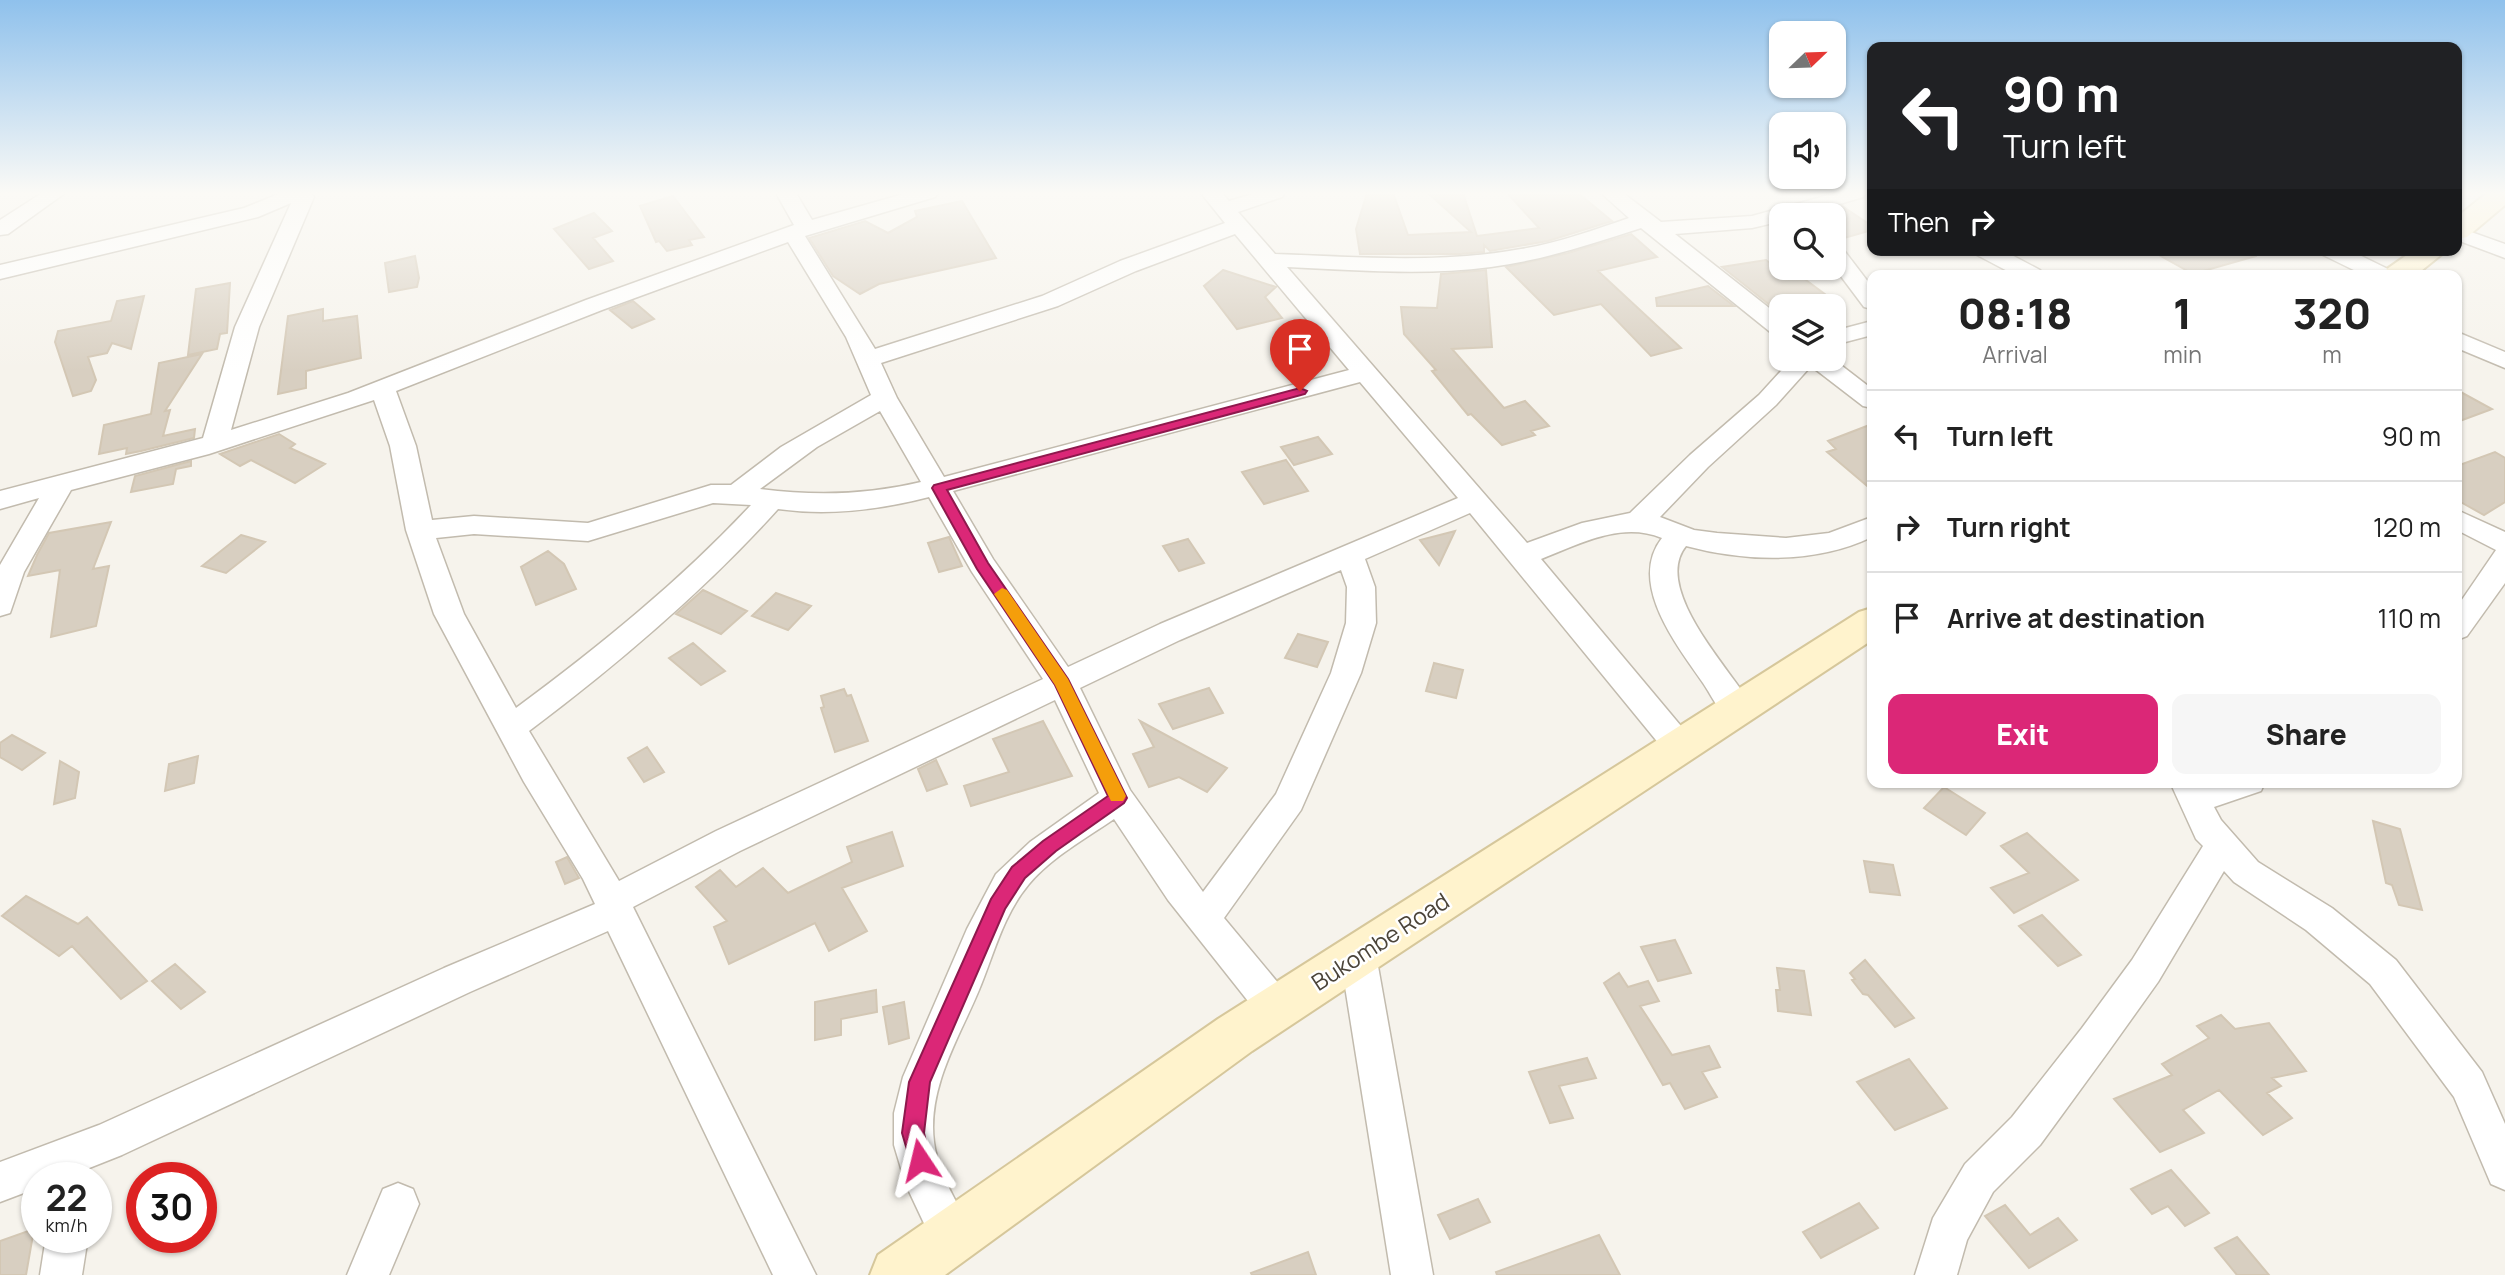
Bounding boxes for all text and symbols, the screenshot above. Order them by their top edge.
north arrow [1769,21,1846,98]
map controls [1769,21,1846,371]
text: 90 m [2003,60,2120,127]
icon: left [1888,70,1979,161]
button: sound [1769,112,1846,189]
text: Turn left [2003,124,2127,168]
button: search [1769,203,1846,280]
icon: right [1963,203,2001,241]
text: Then [1888,204,1949,240]
text: 08:18 [1958,284,2073,342]
text: 1 [2173,284,2192,342]
text: 320 [2293,284,2371,342]
button: layers [1769,294,1846,371]
pin [1270,319,1330,391]
icon: arrive [1281,330,1319,368]
text: Arrival [1982,338,2048,370]
text: min [2163,338,2202,370]
text: m [2322,338,2342,370]
icon: left [1888,417,1926,455]
text: Turn left [1947,418,2054,454]
text: 90 m [2382,418,2441,454]
icon: right [1888,508,1926,546]
text: Turn right [1947,509,2071,545]
text: 120 m [2373,509,2441,545]
icon: arrive [1888,599,1926,637]
text: Arrive at destination [1947,600,2205,636]
text: 110 m [2378,600,2441,636]
button: Exit [1888,694,2158,774]
button: Share [2172,694,2441,774]
street label: Bukombe Road [1305,884,1455,998]
position arrow [883,1123,957,1197]
speed limit sign: 30 [126,1162,217,1253]
text: 22 [46,1174,87,1222]
text: km/h [46,1213,87,1237]

